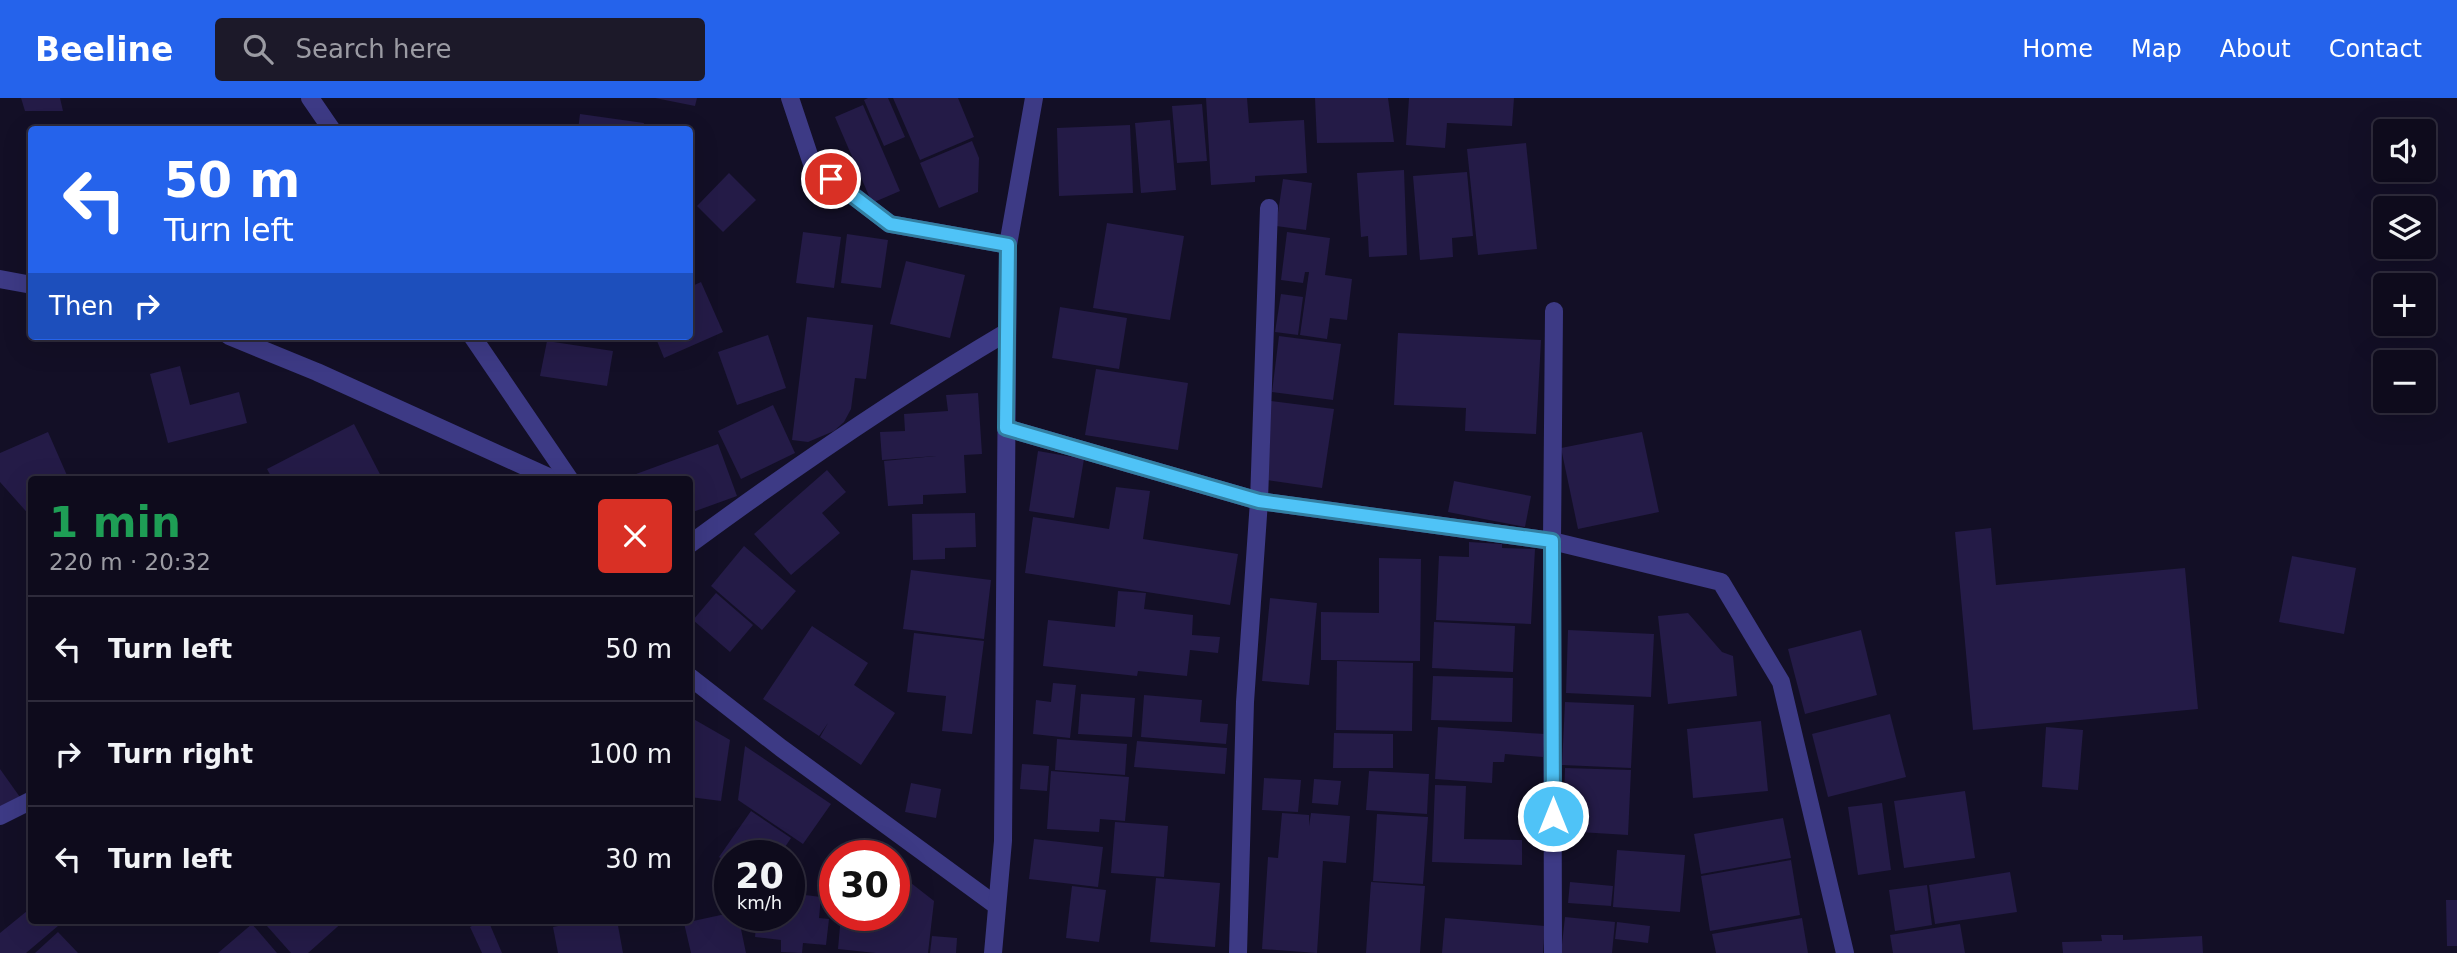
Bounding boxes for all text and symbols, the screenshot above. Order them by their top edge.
search box [215,18,705,81]
text: Beeline [35,30,173,69]
icon: search [239,30,277,68]
text: Search here [295,34,452,64]
text: Home [2022,35,2093,63]
text: Map [2131,35,2182,63]
text: About [2220,35,2291,63]
text: Contact [2329,35,2422,63]
map controls [2373,119,2436,413]
button: sound [2373,119,2436,182]
pin [801,149,861,209]
text: 50 m [164,152,300,209]
icon: left [49,154,140,245]
icon: arrive [812,160,850,198]
button: layers [2373,196,2436,259]
text: Turn left [164,211,294,249]
button: + [2373,273,2436,336]
icon: right [128,287,166,325]
text: Then [49,291,114,321]
button: − [2373,350,2436,413]
text: 1 min [49,498,181,547]
button: close [598,499,672,573]
text: 220 m · 20:32 [49,549,211,575]
icon: left [49,630,87,668]
text: Turn left [108,634,232,664]
text: 50 m [605,634,672,664]
icon: right [49,735,87,773]
text: Turn right [108,739,253,769]
text: 100 m [589,739,672,769]
position arrow [1516,779,1590,853]
icon: left [49,840,87,878]
speed limit sign: 30 [819,840,910,931]
text: Turn left [108,844,232,874]
text: 30 m [605,844,672,874]
text: 20 [735,856,784,896]
text: km/h [737,892,782,913]

